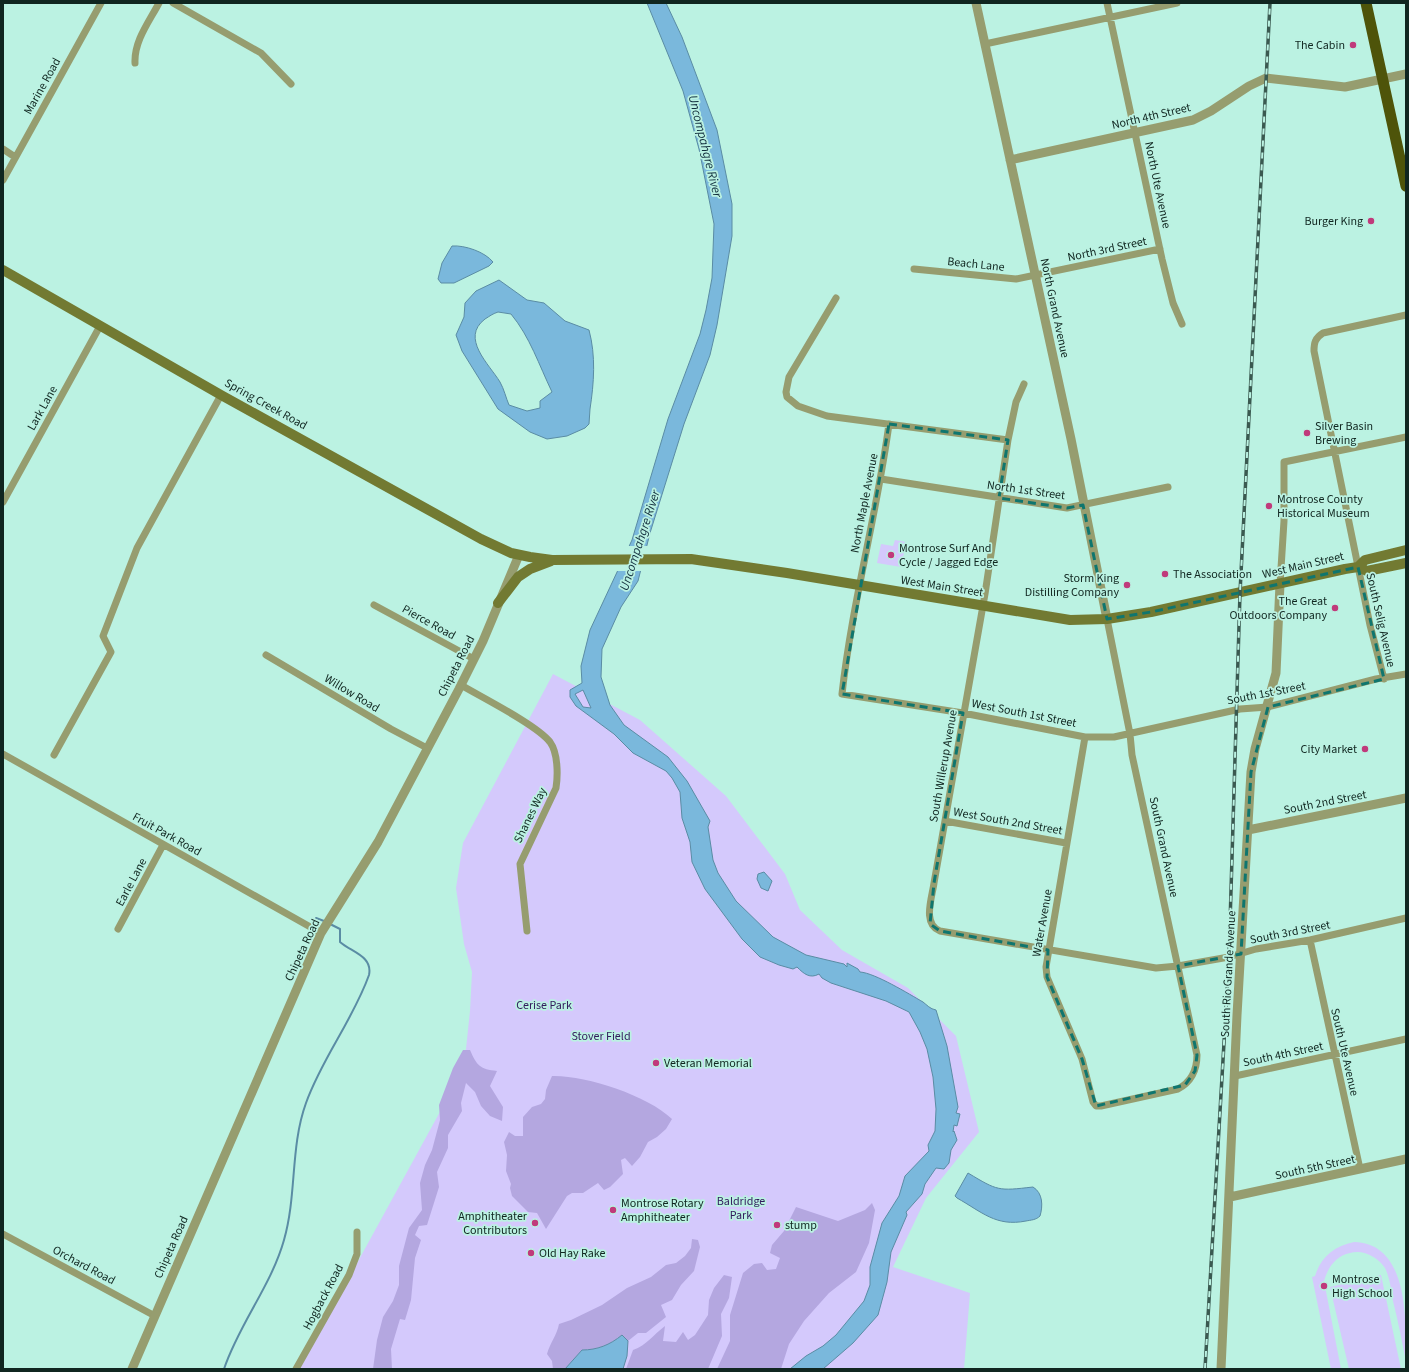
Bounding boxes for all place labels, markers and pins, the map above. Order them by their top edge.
place label: The Cabin [1295,37,1345,54]
marker: The Cabin [1348,40,1358,50]
place label: Burger King [1304,213,1363,230]
marker: Burger King [1366,216,1376,226]
place label: Silver Basin Brewing [1315,418,1373,449]
marker: Silver Basin Brewing [1302,428,1312,438]
place label: Montrose County Historical Museum [1277,491,1370,522]
marker: Montrose County Historical Museum [1264,501,1274,511]
place label: Montrose Surf And Cycle / Jagged Edge [899,540,998,571]
marker: Montrose Surf And Cycle / Jagged Edge [886,550,896,560]
place label: The Association [1173,566,1252,583]
marker: The Association [1160,569,1170,579]
place label: Storm King Distilling Company [1025,570,1119,601]
marker: Storm King Distilling Company [1122,580,1132,590]
place label: The Great Outdoors Company [1229,593,1327,624]
marker: The Great Outdoors Company [1330,603,1340,613]
place label: City Market [1301,741,1357,758]
marker: City Market [1360,744,1370,754]
place label: Veteran Memorial [664,1055,752,1072]
marker: Veteran Memorial [651,1058,661,1068]
place label: Montrose Rotary Amphitheater [621,1195,704,1226]
marker: Montrose Rotary Amphitheater [608,1205,618,1215]
place label: Amphitheater Contributors [458,1208,528,1239]
place label: stump [785,1217,817,1234]
marker: Amphitheater Contributors [530,1218,540,1228]
marker: stump [772,1220,782,1230]
place label: Old Hay Rake [539,1245,606,1262]
marker: Old Hay Rake [526,1248,536,1258]
place label: Montrose High School [1332,1271,1392,1302]
marker: Montrose High School [1319,1281,1329,1291]

